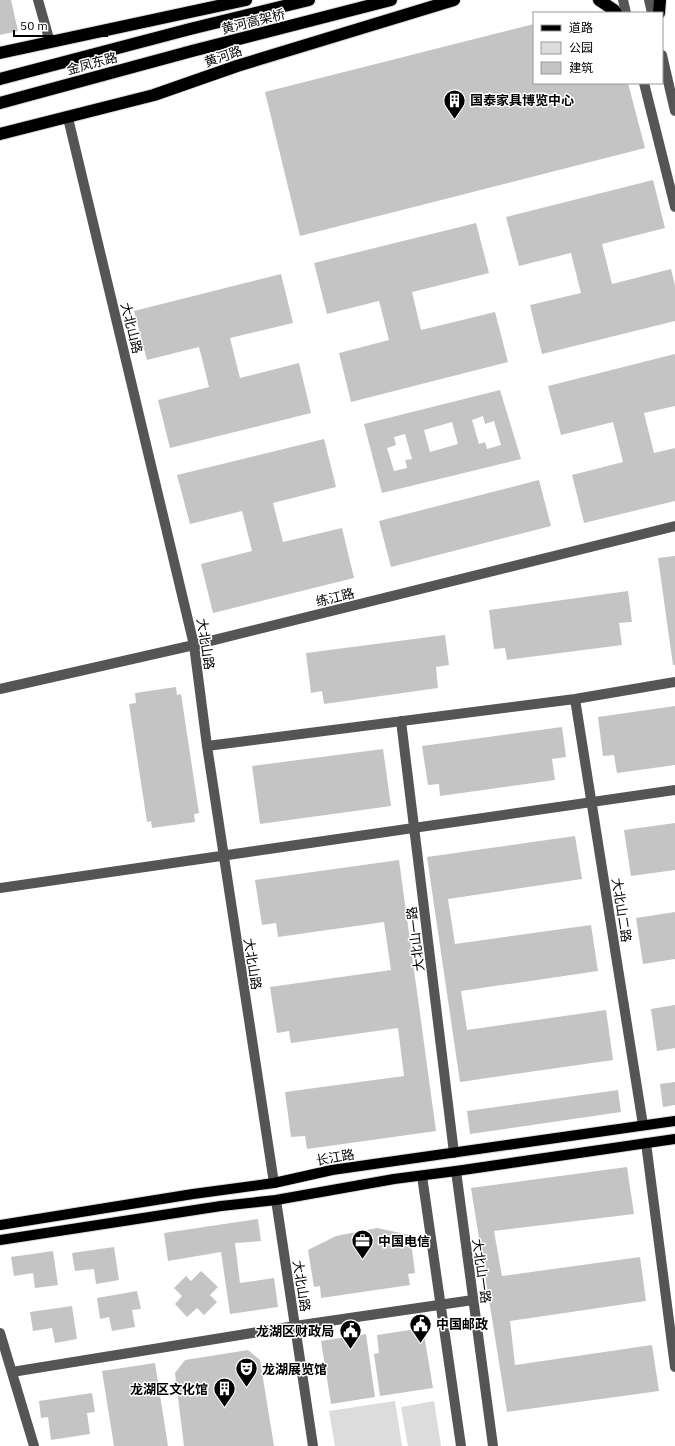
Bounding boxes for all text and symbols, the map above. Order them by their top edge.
street label: 黄河高架桥 [220,5,287,38]
scale bar [14,12,107,38]
legend [533,12,663,84]
text: 50 m [20,18,48,33]
text: 道路 [569,20,593,35]
text: 公园 [569,40,593,55]
street label: 黄河路 [202,42,244,71]
street label: 金凤东路 [65,49,119,78]
text: 建筑 [569,60,593,75]
building icon: 国泰家具博览中心 [441,87,467,120]
place label: 国泰家具博览中心 [470,92,574,109]
street label: 大北山路 [117,301,146,355]
street label: 练江路 [314,585,356,610]
street label: 大北山路 [193,617,218,671]
street label: 大北山二路 [608,877,635,944]
street label: 大北山一路 [403,906,428,972]
street label: 大北山路 [240,937,265,991]
street label: 长江路 [314,1146,356,1169]
office icon: 中国电信 [349,1228,375,1261]
place label: 中国电信 [378,1233,430,1250]
street label: 大北山一路 [469,1238,494,1304]
street label: 大北山路 [289,1259,314,1313]
public building icon: 中国邮政 [408,1311,434,1344]
place label: 中国邮政 [436,1316,488,1333]
public building icon: 龙湖区财政局 [337,1318,363,1351]
place label: 龙湖区财政局 [256,1323,334,1340]
theatre icon: 龙湖展览馆 [234,1356,260,1389]
place label: 龙湖展览馆 [262,1361,327,1378]
building icon: 龙湖区文化馆 [211,1376,237,1409]
place label: 龙湖区文化馆 [130,1381,208,1398]

